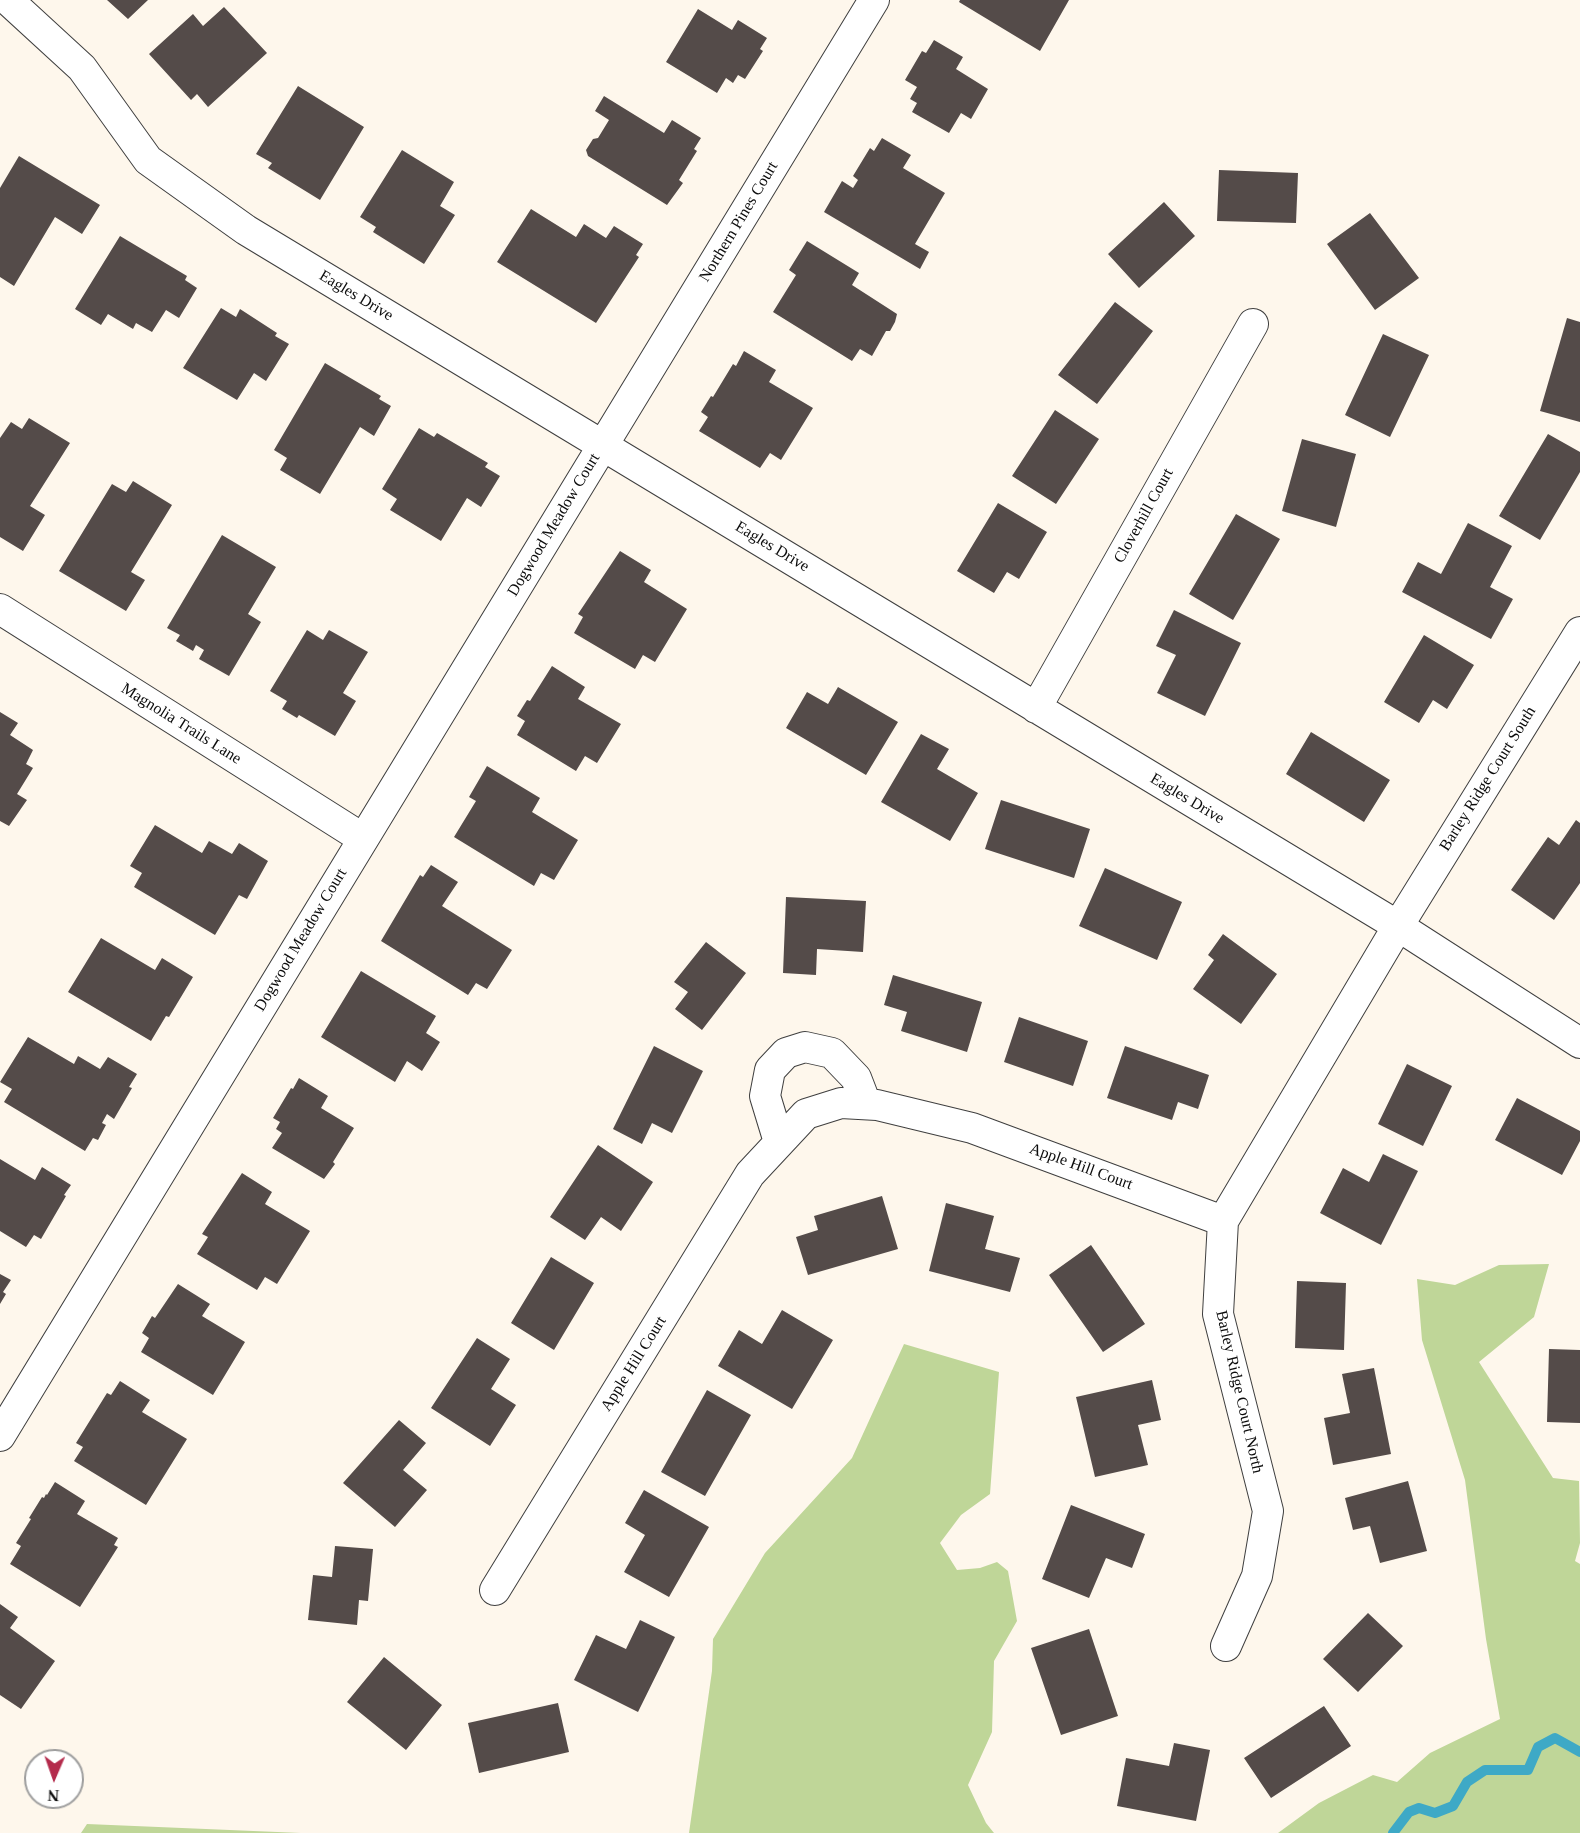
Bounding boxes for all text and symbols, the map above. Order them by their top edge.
street label: Northern Pines Court [696,158,782,286]
street label: Eagles Drive [315,266,397,326]
street label: Dogwood Meadow Court [504,450,604,600]
street label: Cloverhill Court [1110,465,1178,567]
street label: Eagles Drive [731,517,813,577]
street label: Magnolia Trails Lane [117,679,245,769]
street label: Barley Ridge Court South [1436,703,1540,855]
street label: Eagles Drive [1146,769,1228,829]
street label: Dogwood Meadow Court [251,865,351,1015]
street label: Apple Hill Court [1027,1139,1135,1195]
street label: Barley Ridge Court North [1211,1309,1267,1475]
street label: Apple Hill Court [597,1313,671,1415]
north arrow [24,1749,84,1809]
text: N [47,1787,59,1804]

